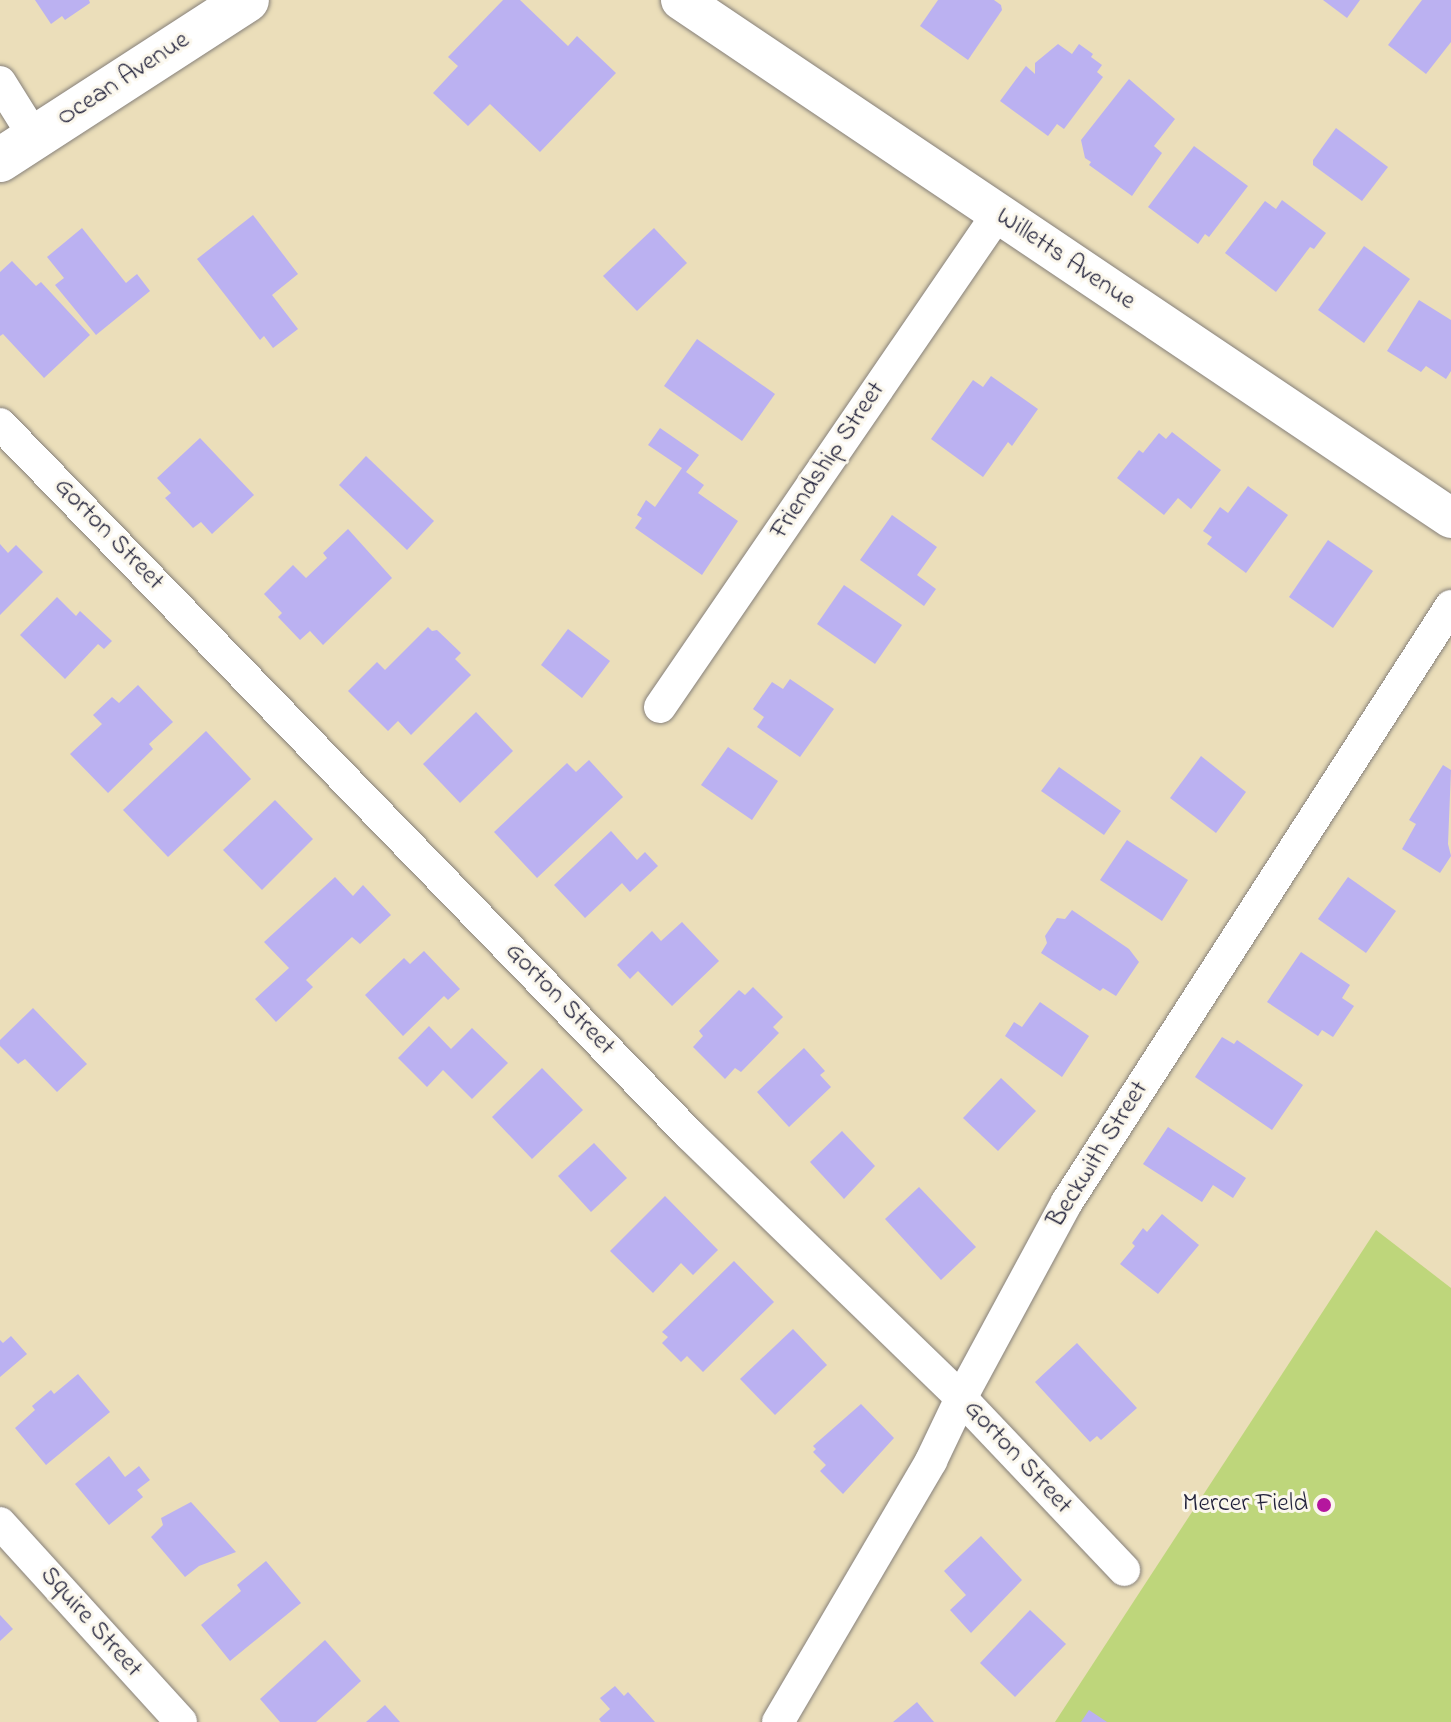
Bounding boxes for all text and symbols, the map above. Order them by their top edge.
street label: Ocean Avenue [52,26,196,134]
street label: Willetts Avenue [989,202,1141,318]
street label: Friendship Street [765,376,893,546]
street label: Gorton Street [46,472,170,598]
street label: Gorton Street [497,937,621,1063]
street label: Beckwith Street [1042,1076,1156,1234]
street label: Gorton Street [956,1394,1078,1522]
place label: Mercer Field [1183,1489,1308,1521]
marker: Mercer Field [1315,1496,1333,1514]
street label: Squire Street [32,1561,148,1685]

